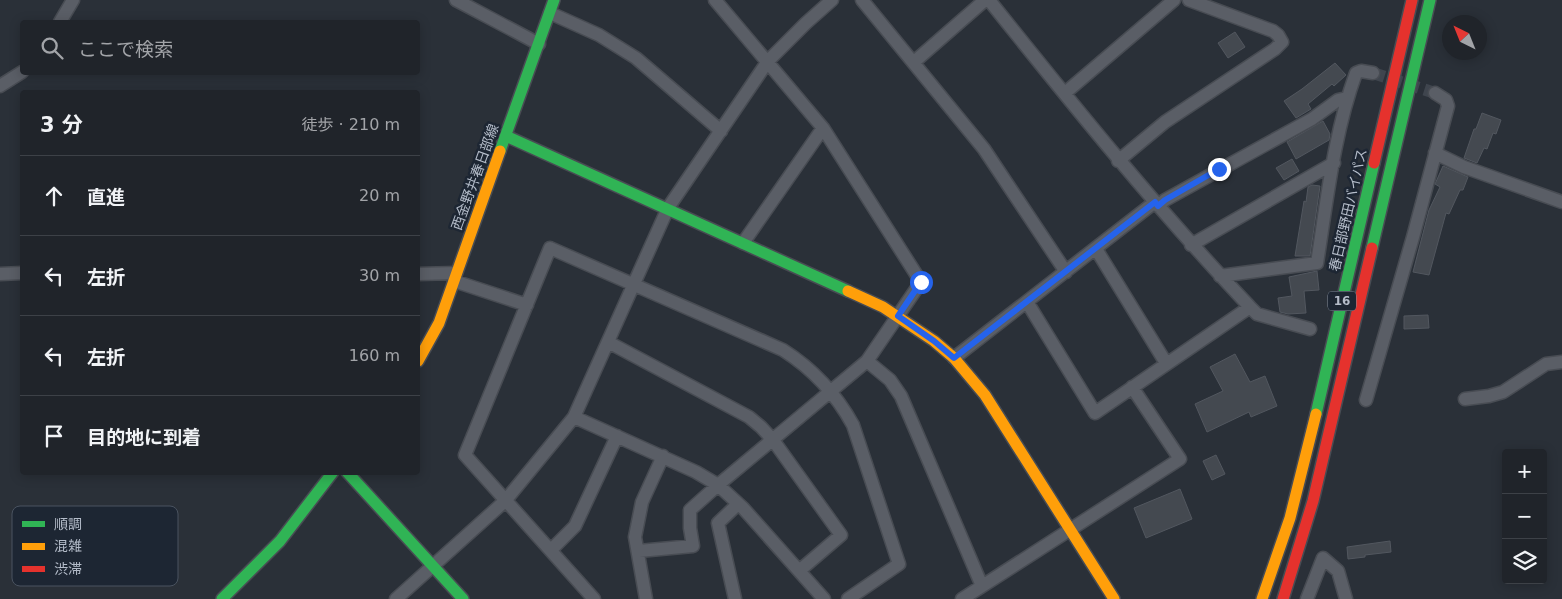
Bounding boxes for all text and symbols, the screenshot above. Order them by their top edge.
north arrow [1442,15,1487,60]
search box [20,20,420,75]
icon: search [38,34,66,62]
text: ここで検索 [78,38,173,60]
text: 3 分 [40,113,83,137]
text: 徒歩 · 210 m [302,115,400,134]
street label: 西金野井春日部線 [448,122,502,232]
street label: 春日部野田バイパス [1326,147,1370,273]
route end [1208,158,1231,181]
icon: ahead [40,182,68,210]
text: 直進 [87,186,125,208]
text: 20 m [359,186,400,205]
icon: left [40,262,68,290]
text: 左折 [87,266,125,288]
text: 30 m [359,266,400,285]
route start [910,271,933,294]
road number: 16 [1328,292,1356,310]
icon: left [40,342,68,370]
text: 左折 [87,346,125,368]
text: 160 m [349,346,400,365]
icon: arrive [40,422,68,450]
text: 目的地に到着 [87,426,201,448]
map controls [1502,449,1547,584]
button: + [1502,449,1547,494]
button: − [1502,494,1547,539]
legend [12,506,178,586]
text: 順調 [54,516,82,532]
text: 混雑 [54,538,82,554]
button: layers [1502,539,1547,584]
text: 渋滞 [54,561,82,577]

